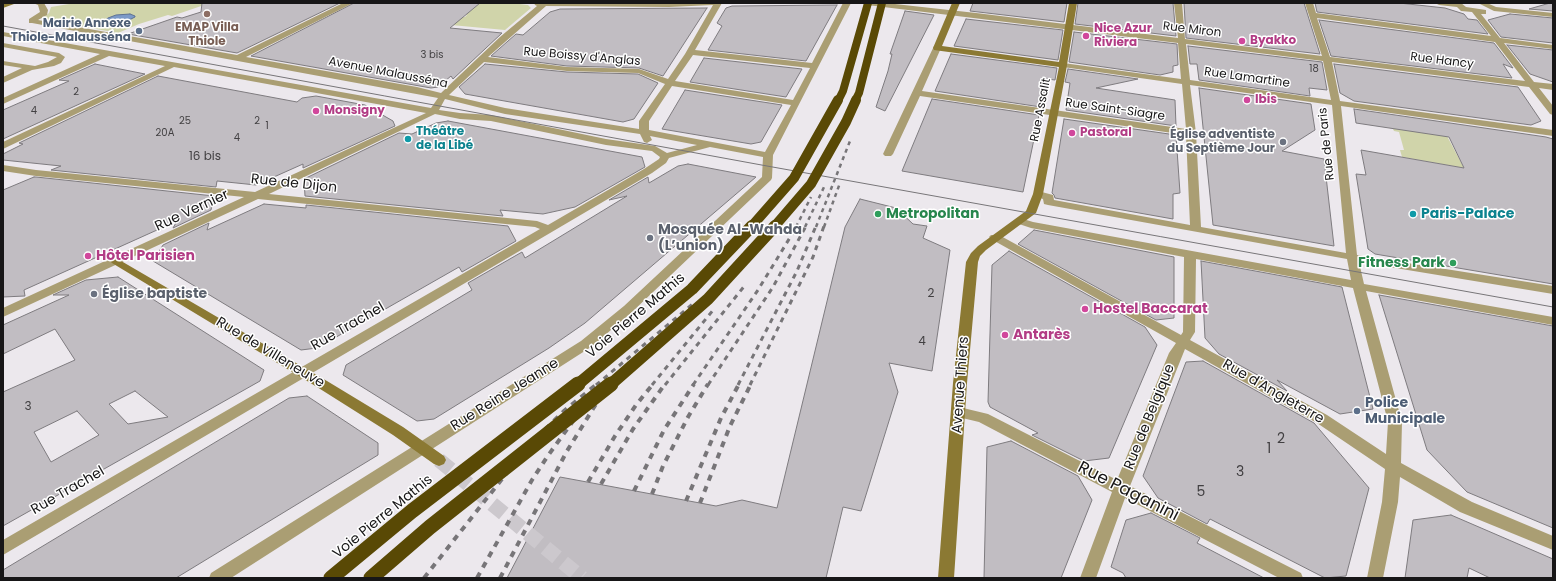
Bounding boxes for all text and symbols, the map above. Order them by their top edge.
marker: EMAP Villa Thiole [202,9,212,19]
place label: Mairie Annexe Thiole-Malausséna [11,17,131,45]
street label: Rue Miron [1162,19,1222,41]
place label: EMAP Villa Thiole [175,21,239,49]
place label: Nice Azur Riviera [1094,22,1152,50]
marker: Mairie Annexe Thiole-Malausséna [134,26,144,36]
marker: Nice Azur Riviera [1081,31,1091,41]
place label: Byakko [1250,34,1296,48]
marker: Byakko [1237,36,1247,46]
street label: Rue Boissy d'Anglas [523,45,641,69]
house number: 3 bis [421,49,443,61]
street label: Rue Hancy [1409,50,1475,72]
street label: Avenue Malausséna [327,54,449,92]
house number: 18 [1309,63,1319,75]
street label: Rue Lamartine [1203,65,1291,91]
street label: Rue Assalit [1028,77,1054,143]
house number: 2 [73,86,79,98]
place label: Ibis [1255,93,1277,107]
marker: Ibis [1242,95,1252,105]
street label: Rue Saint-Siagre [1064,96,1166,124]
place label: Monsigny [324,104,385,118]
house number: 4 [31,105,37,117]
marker: Monsigny [311,106,321,116]
street label: Rue de Paris [1316,107,1338,181]
house number: 25 [179,115,191,127]
house number: 2 [254,115,260,127]
house number: 1 [265,120,269,132]
place label: Théâtre de la Libé [416,125,473,153]
place label: Pastoral [1080,126,1132,140]
house number: 20A [156,127,174,139]
marker: Pastoral [1067,128,1077,138]
place label: Église adventiste du Septième Jour [1167,128,1275,156]
house number: 4 [234,132,240,144]
marker: Théâtre de la Libé [403,134,413,144]
marker: Église adventiste du Septième Jour [1278,137,1288,147]
house number: 16 bis [189,150,221,164]
street label: Rue de Dijon [250,171,338,197]
street label: Rue Vernier [152,187,232,235]
place label: Metropolitan [886,206,979,222]
place label: Paris-Palace [1421,206,1514,222]
marker: Metropolitan [873,209,883,219]
marker: Paris-Palace [1408,209,1418,219]
place label: Mosquée Al-Wahda (L’union) [658,222,802,254]
marker: Mosquée Al-Wahda (L’union) [645,233,655,243]
place label: Hôtel Parisien [96,248,195,264]
marker: Hôtel Parisien [83,251,93,261]
place label: Fitness Park [1358,255,1445,271]
marker: Fitness Park [1448,258,1458,268]
street label: Voie Pierre Mathis [583,270,689,362]
place label: Église baptiste [102,286,207,302]
house number: 2 [928,287,934,301]
marker: Église baptiste [89,289,99,299]
street label: Rue Trachel [308,299,388,355]
place label: Hostel Baccarat [1093,301,1208,317]
marker: Hostel Baccarat [1080,304,1090,314]
street label: Rue de Villeneuve [213,314,327,392]
place label: Antarès [1013,327,1070,343]
marker: Antarès [1000,330,1010,340]
house number: 4 [918,335,926,349]
street label: Avenue Thiers [949,336,973,434]
street label: Rue Reine Jeanne [448,355,562,435]
street label: Rue d'Angleterre [1219,356,1327,428]
street label: Rue de Belgique [1121,362,1179,472]
place label: Police Municipale [1365,395,1445,428]
house number: 3 [24,400,32,414]
marker: Police Municipale [1352,406,1362,416]
house number: 2 [1277,431,1285,447]
house number: 1 [1267,441,1271,457]
street label: Rue Paganini [1074,458,1182,526]
street label: Rue Trachel [28,463,108,519]
house number: 3 [1236,464,1244,480]
street label: Voie Pierre Mathis [330,472,436,562]
house number: 5 [1197,484,1205,500]

